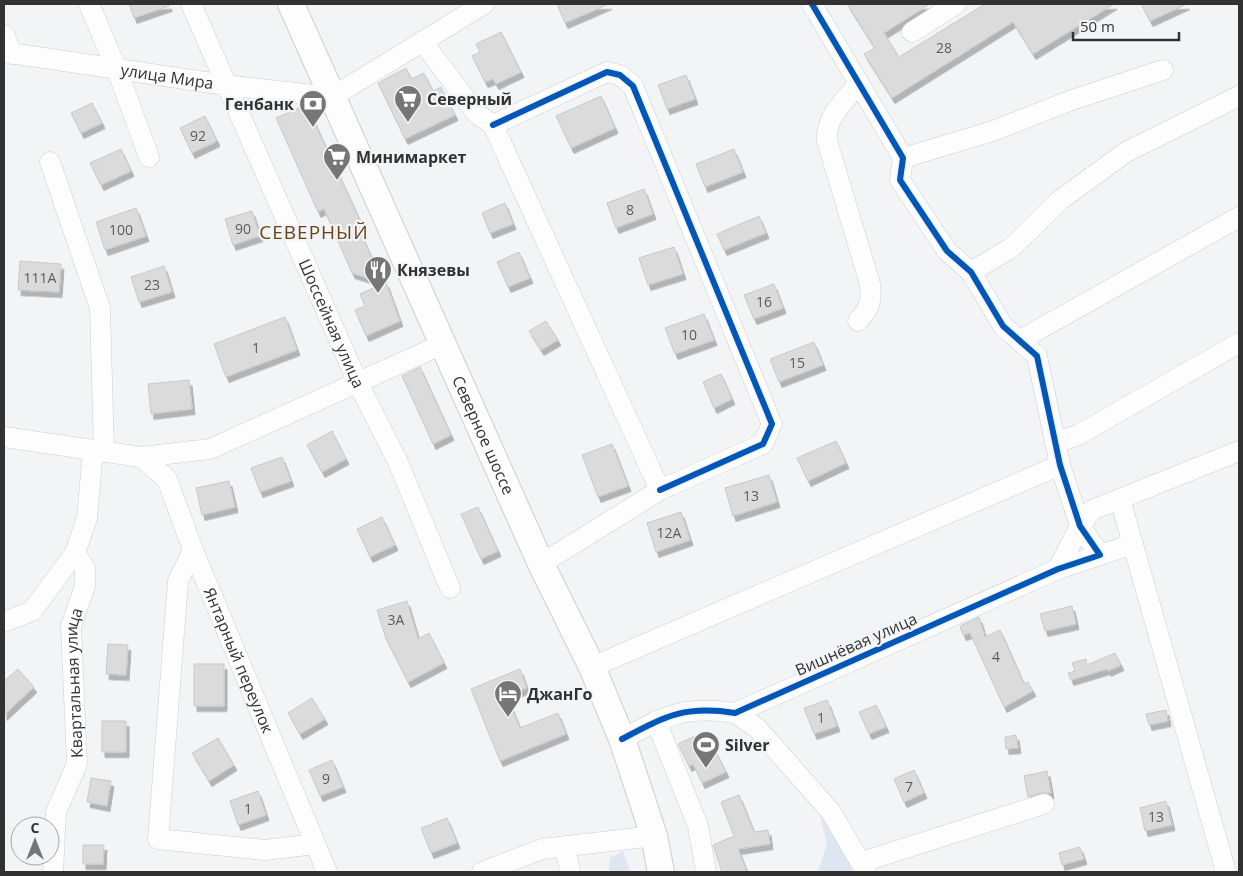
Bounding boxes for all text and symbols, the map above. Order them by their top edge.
scale bar [1073,10,1179,42]
text: 50 m [1080,16,1115,36]
house number: 28 [936,38,952,57]
street label: улица Мира [119,59,215,94]
supermarket icon: Северный [393,84,423,123]
place label: Северный [427,88,512,110]
bank icon: Генбанк [298,89,328,128]
place label: Генбанк [225,93,294,115]
house number: 92 [190,126,206,145]
supermarket icon: Минимаркет [322,142,352,181]
place label: Минимаркет [356,146,466,168]
house number: 8 [626,200,634,219]
house number: 90 [235,219,251,238]
district label: СЕВЕРНЫЙ [259,219,369,245]
house number: 100 [109,220,133,239]
street label: Шоссейная улица [294,255,370,391]
restaurant icon: Князевы [363,255,393,294]
place label: Князевы [397,259,470,281]
house number: 111А [24,268,57,287]
house number: 23 [144,275,160,294]
house number: 16 [756,292,772,311]
house number: 10 [681,325,697,344]
house number: 1 [252,338,260,357]
house number: 15 [789,353,805,372]
street label: Северное шоссе [447,372,520,498]
house number: 13 [743,486,759,505]
house number: 12А [657,523,682,542]
street label: Янтарный переулок [199,584,279,737]
street label: Квартальная улица [60,605,88,758]
street label: Вишнёвая улица [792,607,920,681]
house number: 3А [388,610,405,629]
house number: 4 [992,647,1000,666]
hotel icon: ДжанГо [493,679,523,718]
place label: ДжанГо [527,683,592,705]
house number: 1 [817,708,825,727]
sports icon: Silver [691,730,721,769]
place label: Silver [725,734,769,756]
house number: 9 [322,769,330,788]
house number: 7 [905,777,913,796]
house number: 1 [244,799,252,818]
house number: 13 [1148,807,1164,826]
north arrow [10,816,60,866]
text: С [31,818,40,837]

